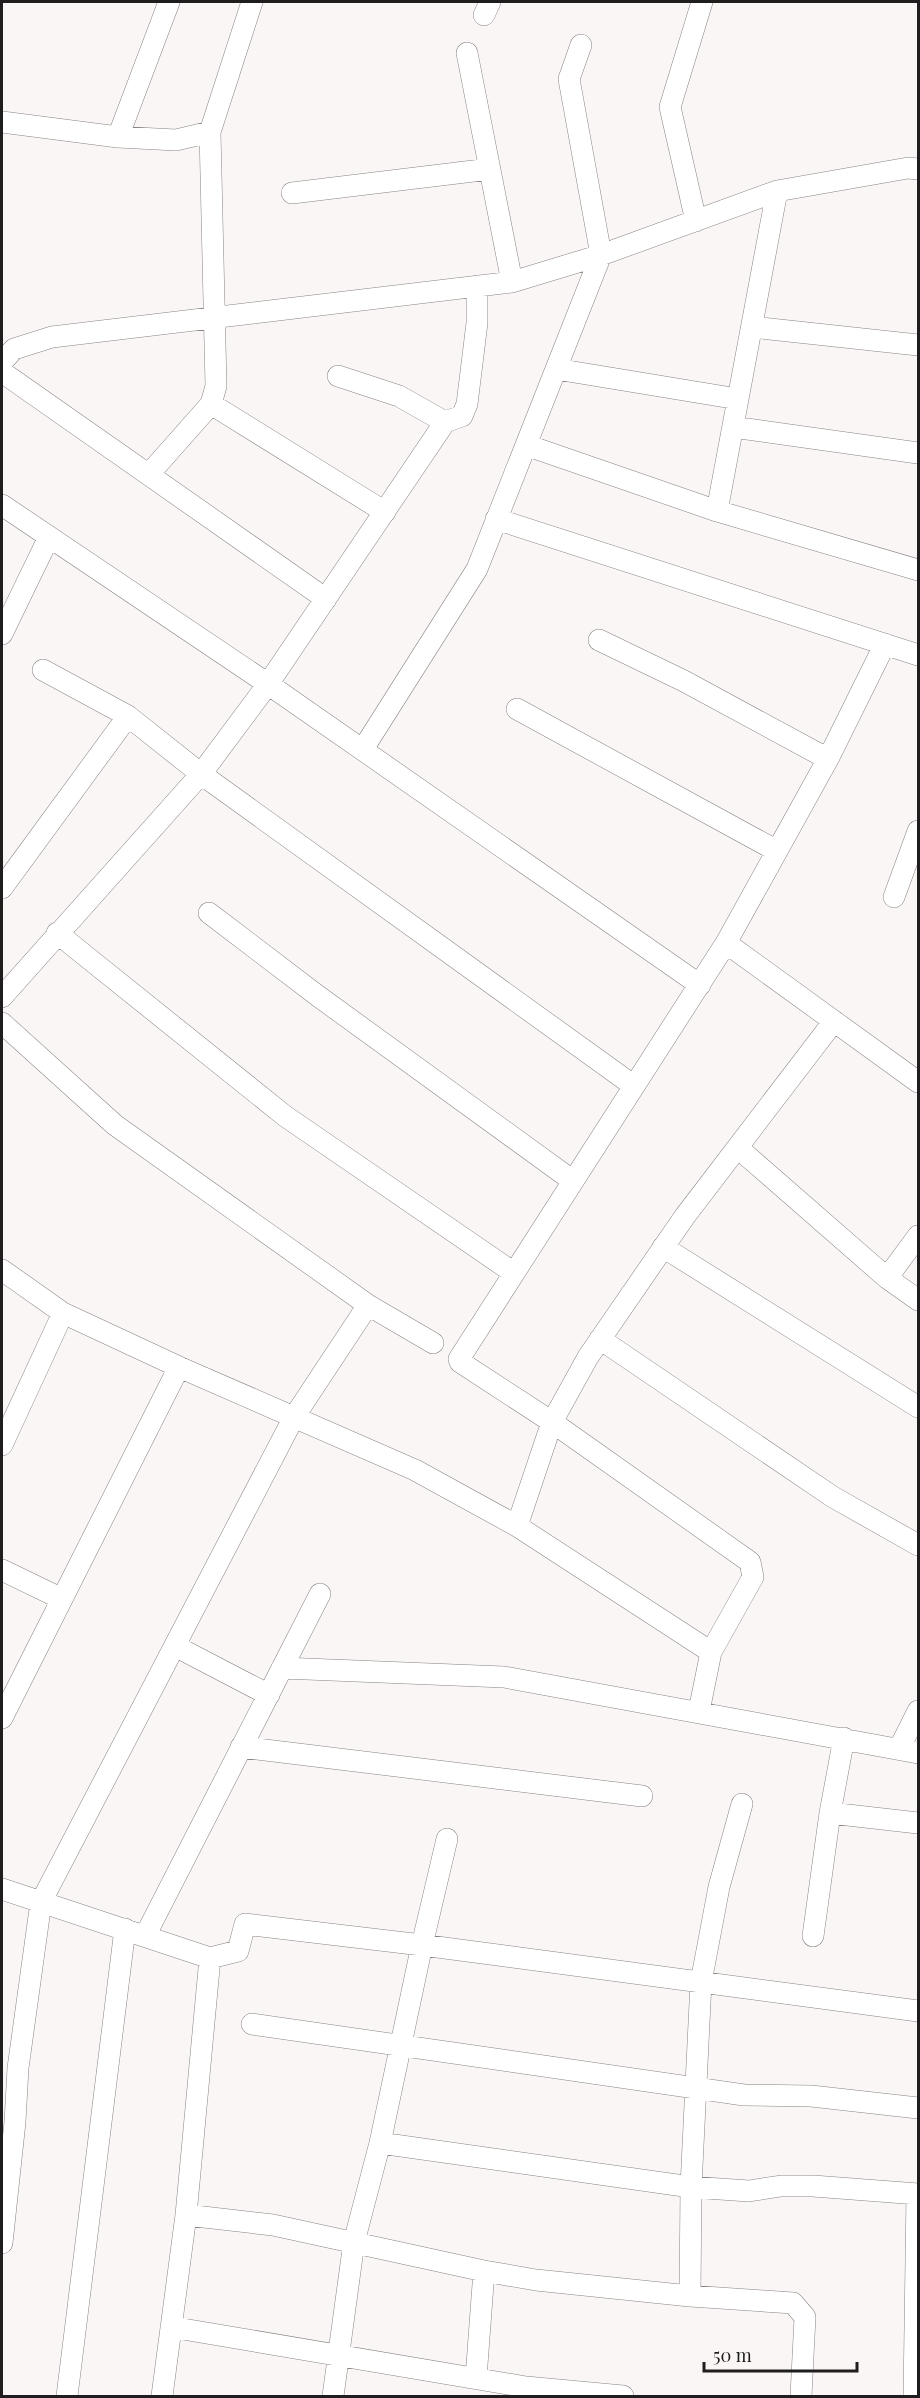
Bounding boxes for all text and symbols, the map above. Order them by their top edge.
scale bar [704,2335,857,2373]
text: 50 m [713,2343,752,2367]

